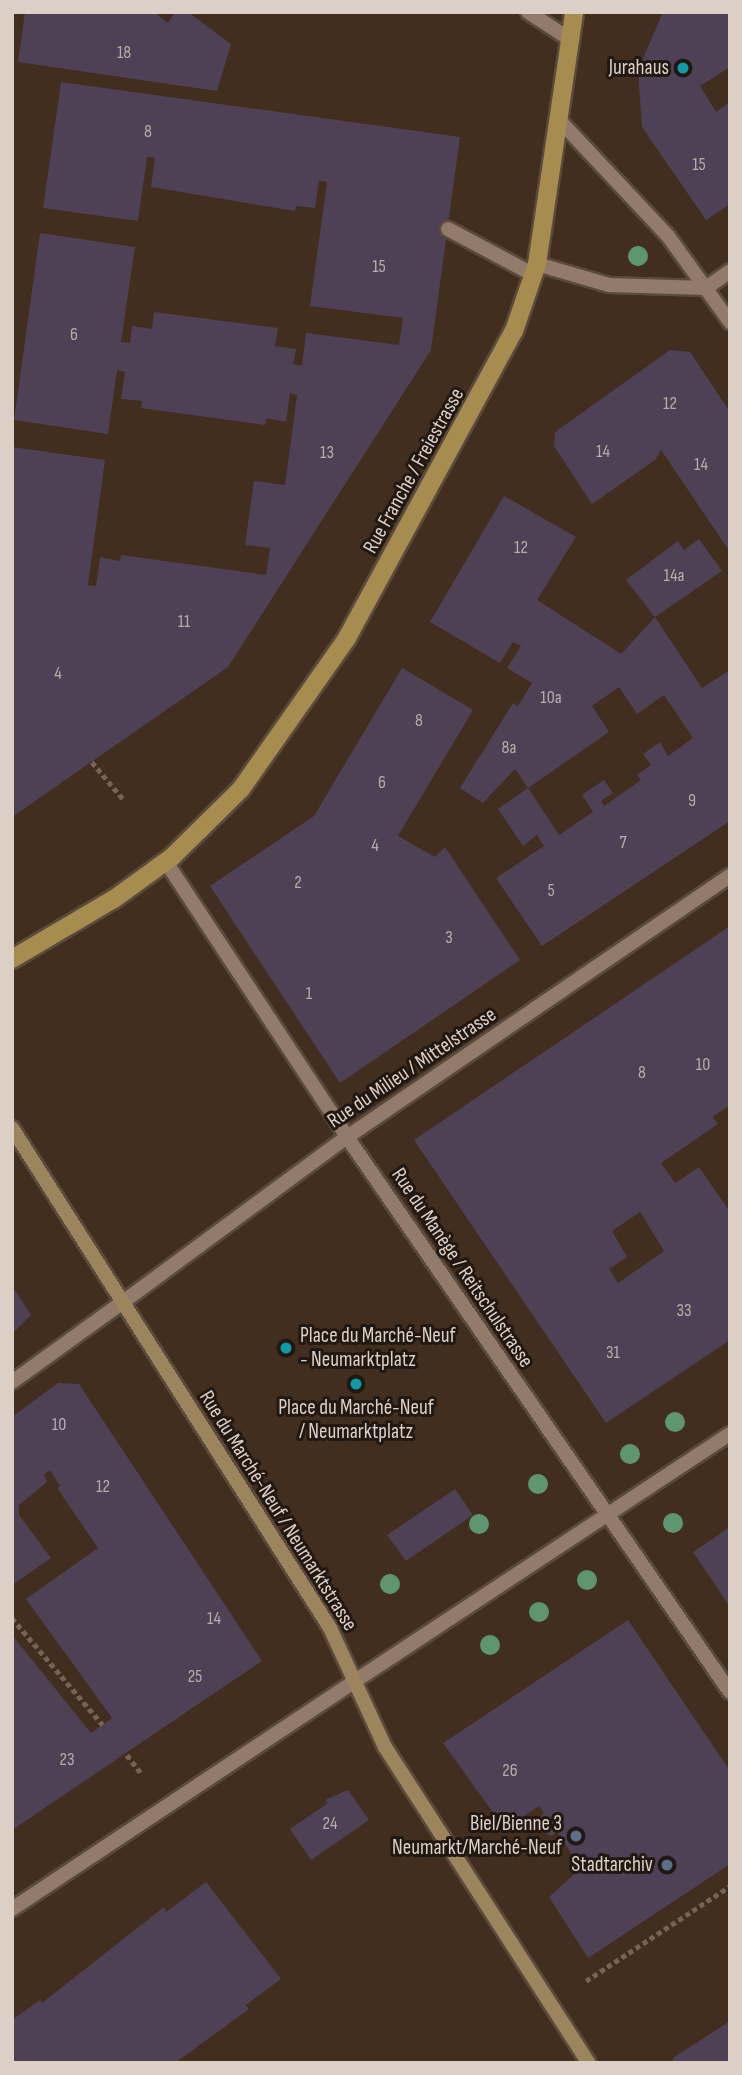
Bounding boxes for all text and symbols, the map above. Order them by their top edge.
house number: 18 [117,42,131,64]
place label: Jurahaus [609,55,669,81]
marker: Jurahaus [675,60,691,76]
house number: 8 [144,121,152,143]
house number: 15 [692,154,706,176]
house number: 15 [372,256,386,278]
house number: 6 [70,324,78,346]
street label: Rue Franche / Freiestrasse [358,384,470,558]
house number: 12 [663,393,677,415]
house number: 14 [596,441,610,463]
house number: 13 [320,442,334,464]
house number: 14 [694,454,708,476]
house number: 12 [514,537,528,559]
house number: 14a [664,565,684,587]
house number: 11 [178,611,190,633]
house number: 4 [54,663,62,685]
house number: 10a [540,687,562,709]
house number: 8 [415,710,423,732]
house number: 8a [502,737,516,759]
house number: 6 [378,772,386,794]
house number: 9 [688,790,696,812]
house number: 7 [619,832,627,854]
house number: 4 [371,835,379,857]
house number: 2 [294,872,302,894]
house number: 5 [547,880,555,902]
house number: 3 [445,927,453,949]
house number: 1 [306,983,312,1005]
street label: Rue du Milieu / Mittelstrasse [323,1002,501,1134]
house number: 10 [696,1054,710,1076]
house number: 8 [638,1062,646,1084]
street label: Rue du Manège / Reitschulstrasse [386,1163,538,1373]
house number: 33 [676,1300,692,1322]
place label: Place du Marché-Neuf - Neumarktplatz [300,1323,456,1373]
marker: Place du Marché-Neuf - Neumarktplatz [278,1340,294,1356]
house number: 31 [606,1342,620,1364]
marker: Place du Marché-Neuf / Neumarktplatz [348,1376,364,1392]
street label: Rue du Marché-Neuf / Neumarktstrasse [194,1386,362,1636]
place label: Place du Marché-Neuf / Neumarktplatz [278,1395,434,1445]
house number: 10 [52,1414,66,1436]
house number: 12 [96,1476,110,1498]
house number: 14 [207,1608,221,1630]
house number: 25 [188,1666,202,1688]
house number: 23 [60,1749,74,1771]
house number: 26 [502,1760,518,1782]
place label: Biel/Bienne 3 Neumarkt/Marché-Neuf [392,1811,562,1861]
house number: 24 [323,1813,337,1835]
marker: Biel/Bienne 3 Neumarkt/Marché-Neuf [568,1828,584,1844]
place label: Stadtarchiv [571,1852,653,1878]
marker: Stadtarchiv [659,1857,675,1873]

